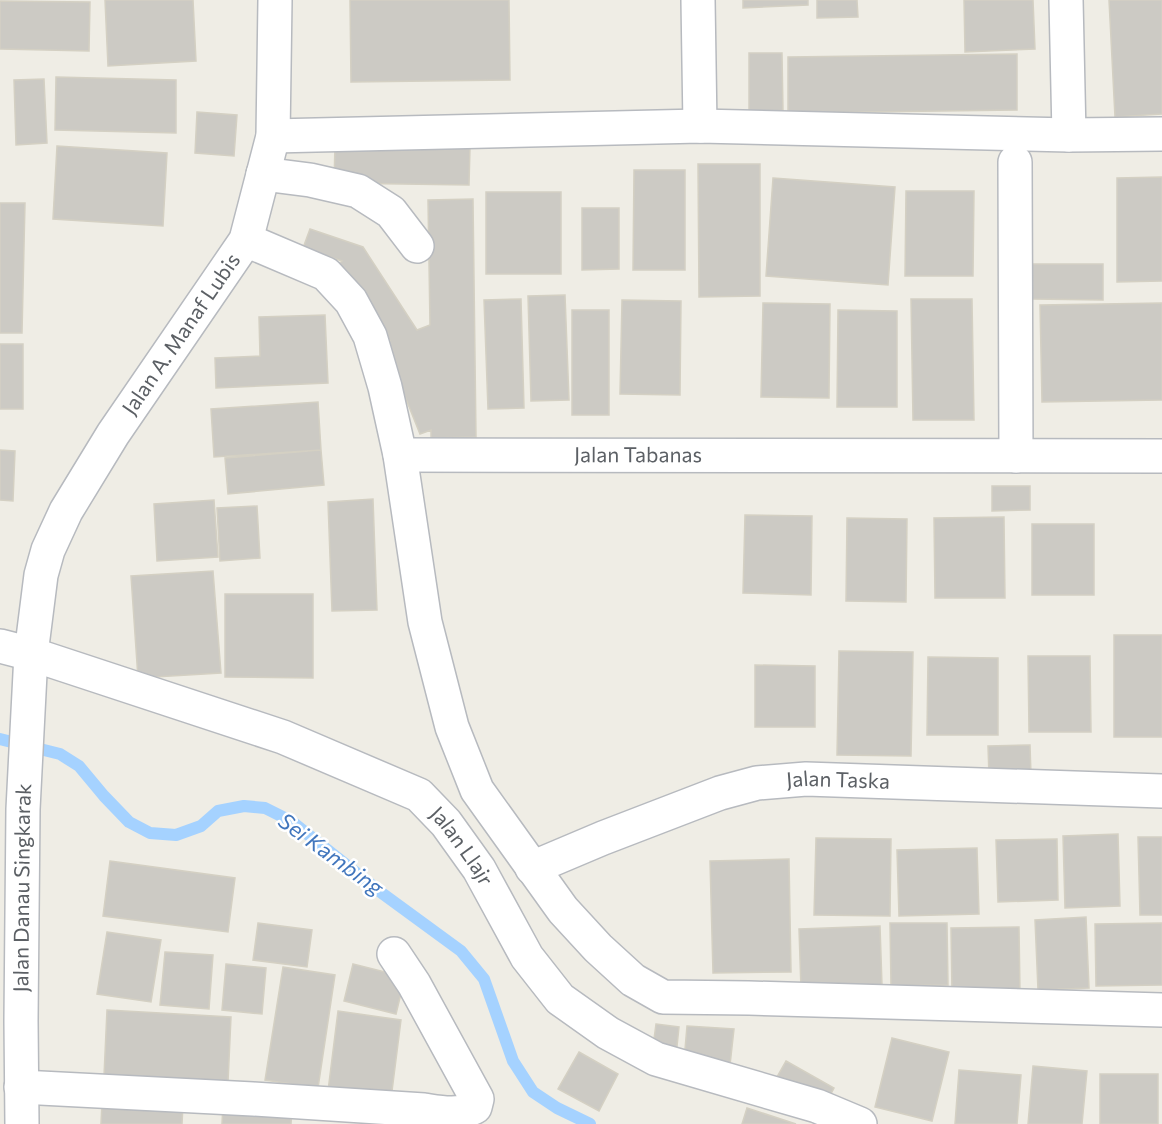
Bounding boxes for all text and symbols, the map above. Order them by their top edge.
street label: Jalan A. Manaf Lubis [116,248,244,419]
street label: Jalan Tabanas [574,441,702,466]
street label: Jalan Taska [785,765,891,793]
street label: Jalan Danau Singkarak [7,783,35,993]
street label: Jalan Llajr [426,800,499,889]
water label: Sei Kambing [274,807,390,901]

